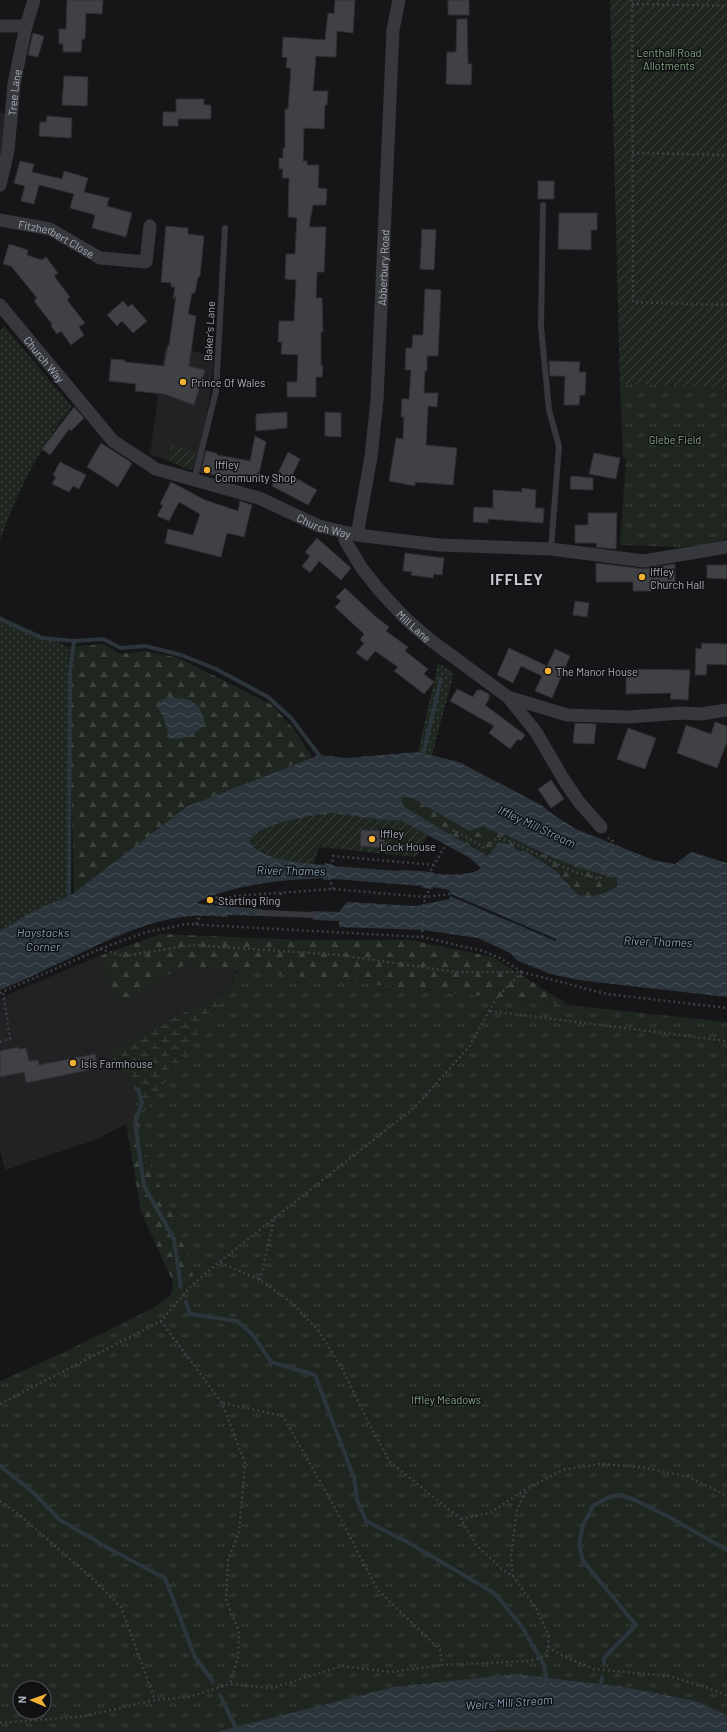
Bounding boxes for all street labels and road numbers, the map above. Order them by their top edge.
street label: Tree Lane [5,67,24,116]
street label: Fitzherbert Close [17,217,97,260]
street label: Abberbury Road [375,229,391,306]
street label: Baker's Lane [201,300,217,361]
street label: Church Way [22,333,68,385]
street label: Church Way [295,510,352,540]
street label: Mill Lane [394,607,434,645]

